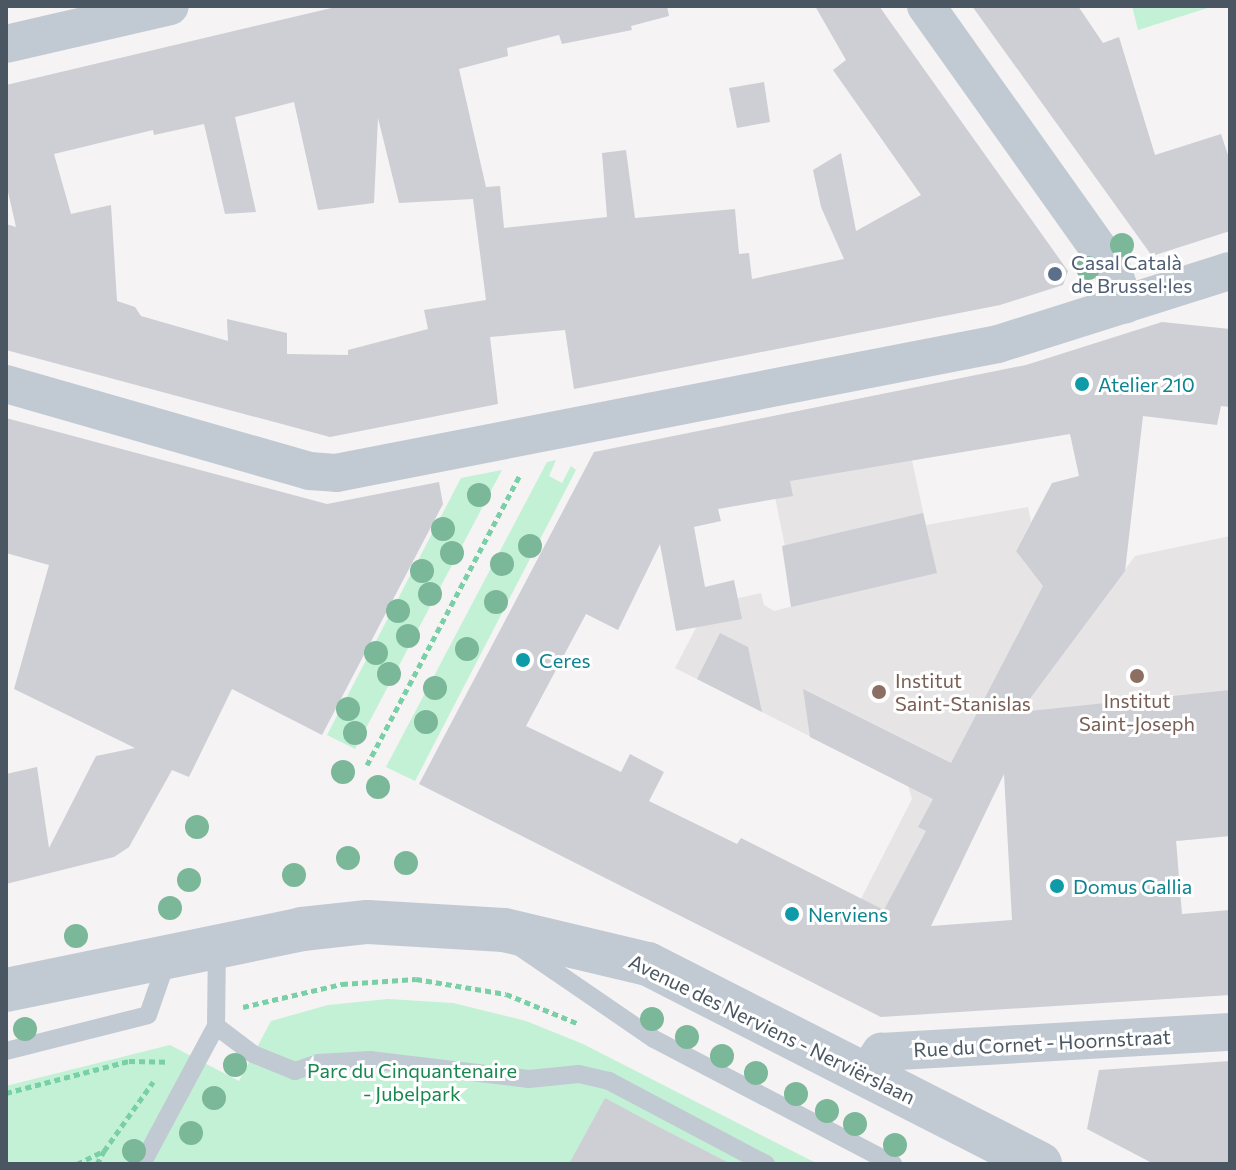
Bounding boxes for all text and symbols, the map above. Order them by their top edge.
place label: Casal Català de Brussel·les [1071,250,1192,297]
marker: Casal Català de Brussel·les [1046,265,1064,283]
place label: Atelier 210 [1098,372,1195,396]
marker: Atelier 210 [1073,375,1091,393]
place label: Ceres [539,648,591,672]
marker: Ceres [514,651,532,669]
marker: Institut Saint-Joseph [1128,667,1146,685]
place label: Institut Saint-Stanislas [895,668,1031,715]
marker: Institut Saint-Stanislas [870,683,888,701]
place label: Institut Saint-Joseph [1079,688,1195,735]
place label: Domus Gallia [1073,874,1192,898]
marker: Domus Gallia [1048,877,1066,895]
place label: Nerviens [808,902,888,926]
marker: Nerviens [783,905,801,923]
street label: Avenue des Nerviens - Nerviërslaan [625,949,919,1109]
street label: Rue du Cornet - Hoornstraat [913,1024,1171,1062]
park label: Parc du Cinquantenaire - Jubelpark [307,1058,517,1105]

